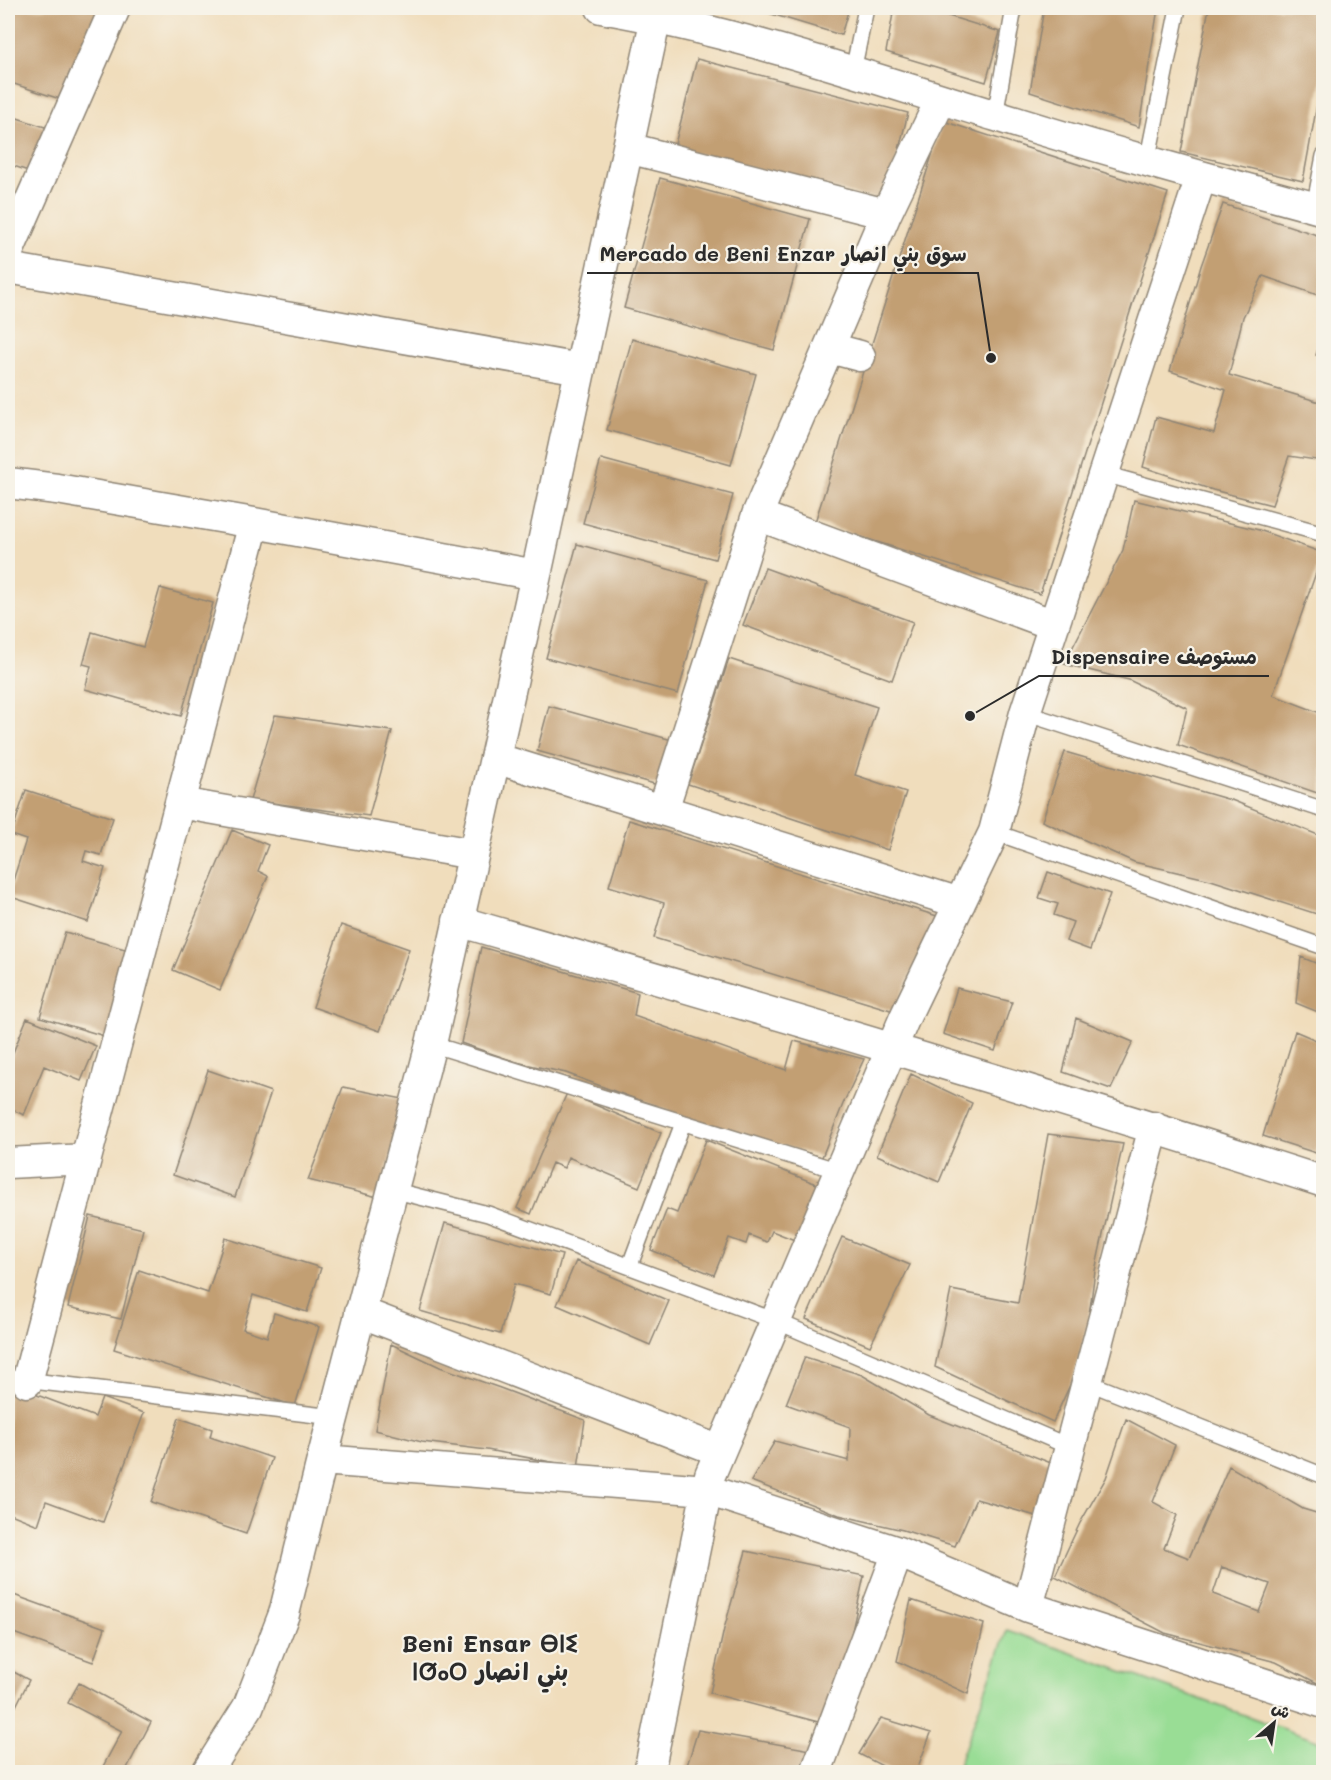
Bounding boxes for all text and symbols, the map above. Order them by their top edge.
callout: Mercado de Beni Enzar سوق بني انصار [587,235,978,273]
text: Mercado de Beni Enzar سوق بني انصار [599,240,967,272]
callout: Dispensaire مستوصف [1039,638,1269,676]
text: Dispensaire مستوصف [1051,643,1257,670]
district label: Beni Ensar ⴱⵏⵉ ⵏⵚⴰⵔ بني انصار [402,1627,578,1693]
north arrow [1244,1693,1304,1753]
text: ش [1269,1696,1294,1723]

